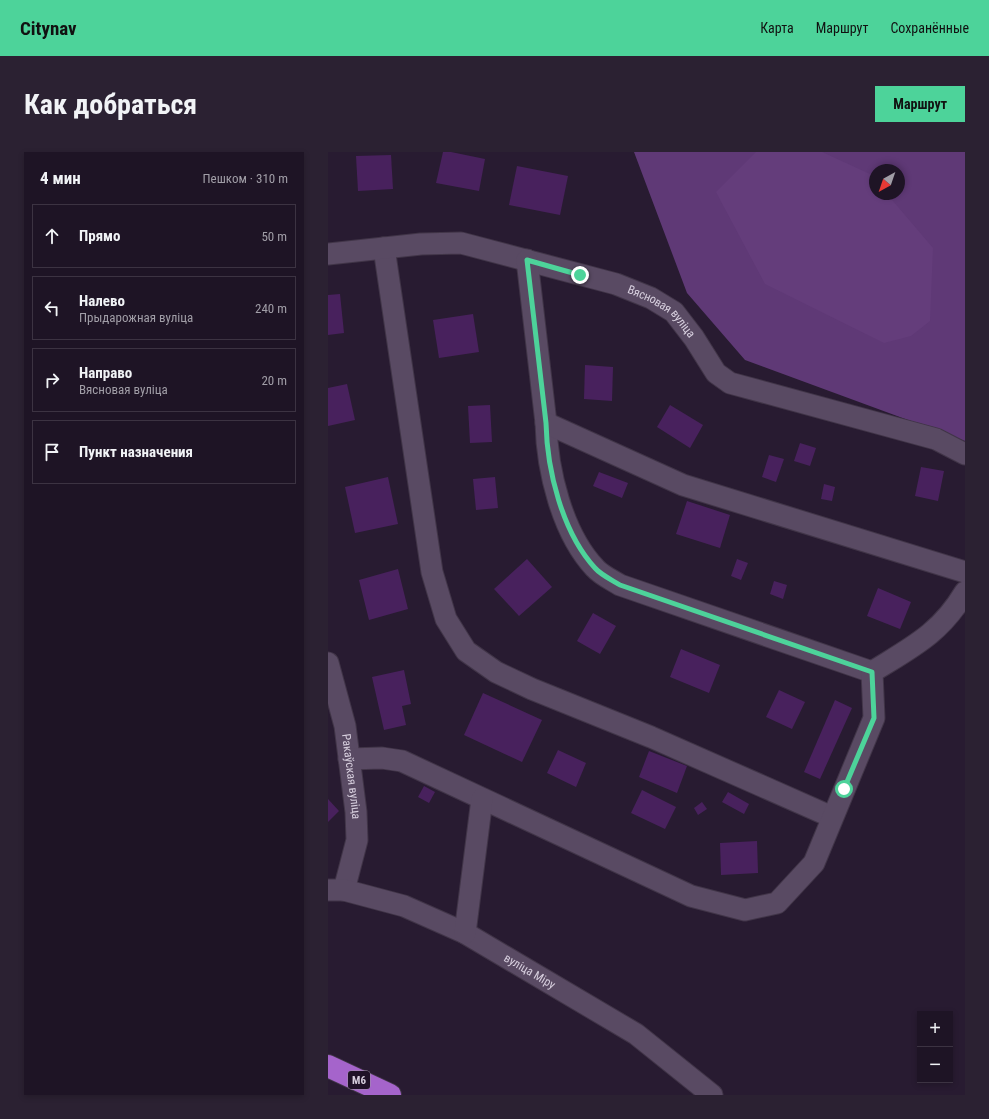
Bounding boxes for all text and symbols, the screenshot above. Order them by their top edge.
text: Citynav [20,17,77,40]
text: Карта [760,20,794,36]
text: Маршрут [816,20,868,36]
text: Сохранённые [890,20,969,36]
button: Маршрут [875,86,965,122]
text: Как добраться [24,88,197,121]
north arrow [869,164,905,200]
text: 4 мин [40,168,81,188]
text: Пешком · 310 m [202,171,288,186]
icon: ahead [41,225,63,247]
text: Прямо [79,227,120,245]
text: 50 m [261,229,287,244]
route end [571,266,589,284]
street label: Вясновая вуліца [626,282,698,341]
text: Налево [79,292,125,310]
icon: left [41,297,63,319]
text: 240 m [255,301,287,316]
text: Прыдарожная вуліца [79,310,193,325]
text: Направо [79,364,132,382]
icon: right [41,369,63,391]
text: 20 m [261,373,287,388]
text: Вясновая вуліца [79,382,168,397]
icon: arrive [41,441,63,463]
text: Пункт назначения [79,443,193,461]
street label: Ракаўская вуліца [339,733,363,820]
route start [835,780,853,798]
street label: вуліца Міру [502,951,558,992]
map controls [917,1011,953,1083]
button: + [917,1011,953,1047]
button: − [917,1047,953,1083]
road number: М6 [348,1071,370,1089]

